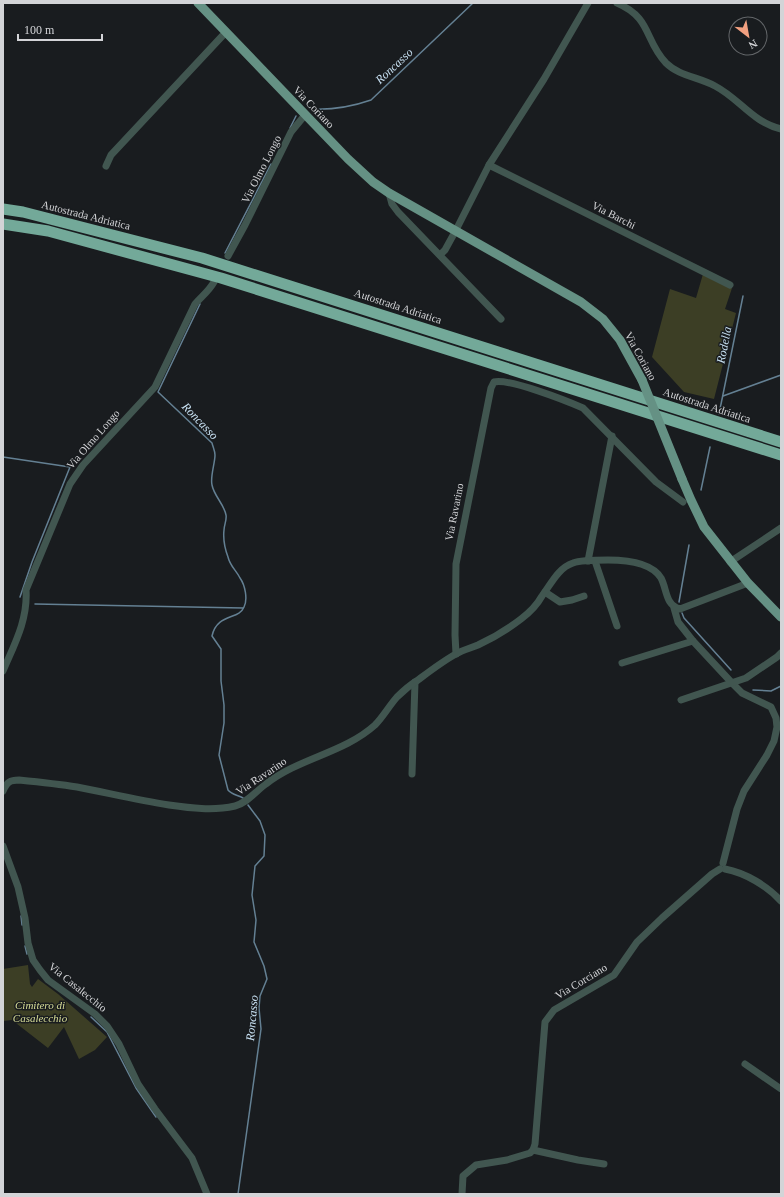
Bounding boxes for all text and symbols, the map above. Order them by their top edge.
scale bar [18,16,102,42]
north arrow [728,16,768,56]
text: 100 m [24,23,55,37]
text: N [747,37,760,52]
water label: Roncasso [372,45,416,87]
street label: Via Coriano [291,84,337,131]
street label: Via Olmo Longo [239,133,283,205]
street label: Autostrada Adriatica [40,198,132,232]
street label: Via Barchi [590,199,638,231]
street label: Autostrada Adriatica [353,286,443,326]
water label: Rodella [713,325,734,366]
street label: Via Coriano [623,330,659,383]
street label: Autostrada Adriatica [662,385,752,425]
water label: Roncasso [178,399,221,442]
street label: Via Olmo Longo [64,407,122,471]
street label: Via Ravarino [443,482,466,542]
street label: Via Ravarino [233,754,289,797]
street label: Via Casalecchio [47,960,110,1014]
street label: Via Corciano [553,961,610,1001]
water label: Roncasso [243,994,261,1043]
park label: Cimitero di Casalecchio [13,999,68,1024]

